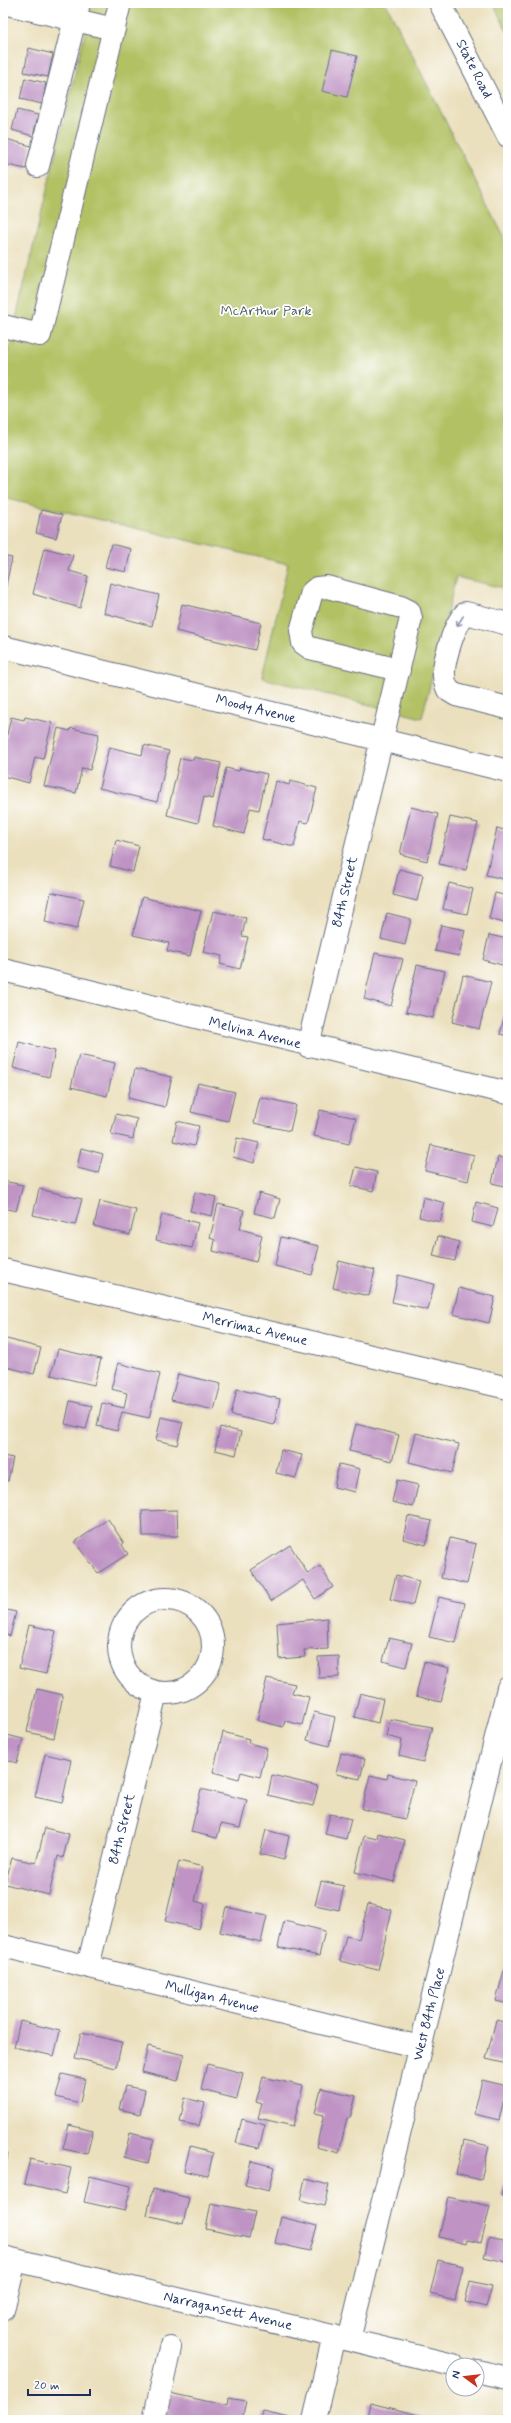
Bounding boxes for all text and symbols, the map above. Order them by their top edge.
street label: State Road [451,36,497,102]
park label: McArthur Park [221,302,311,320]
one-way arrow [456,615,464,626]
street label: Moody Avenue [214,690,299,728]
street label: 84th Street [328,854,362,929]
street label: Melvina Avenue [207,1013,303,1053]
street label: Merrimac Avenue [201,1308,310,1350]
street label: 84th Street [105,1791,140,1866]
street label: West 84th Place [409,1966,449,2062]
street label: Mulligan Avenue [163,1977,261,2017]
street label: Narragansett Avenue [162,2287,294,2335]
north arrow [445,2357,485,2397]
text: N [449,2369,464,2380]
scale bar [28,2371,90,2397]
text: 20 m [34,2378,60,2394]

